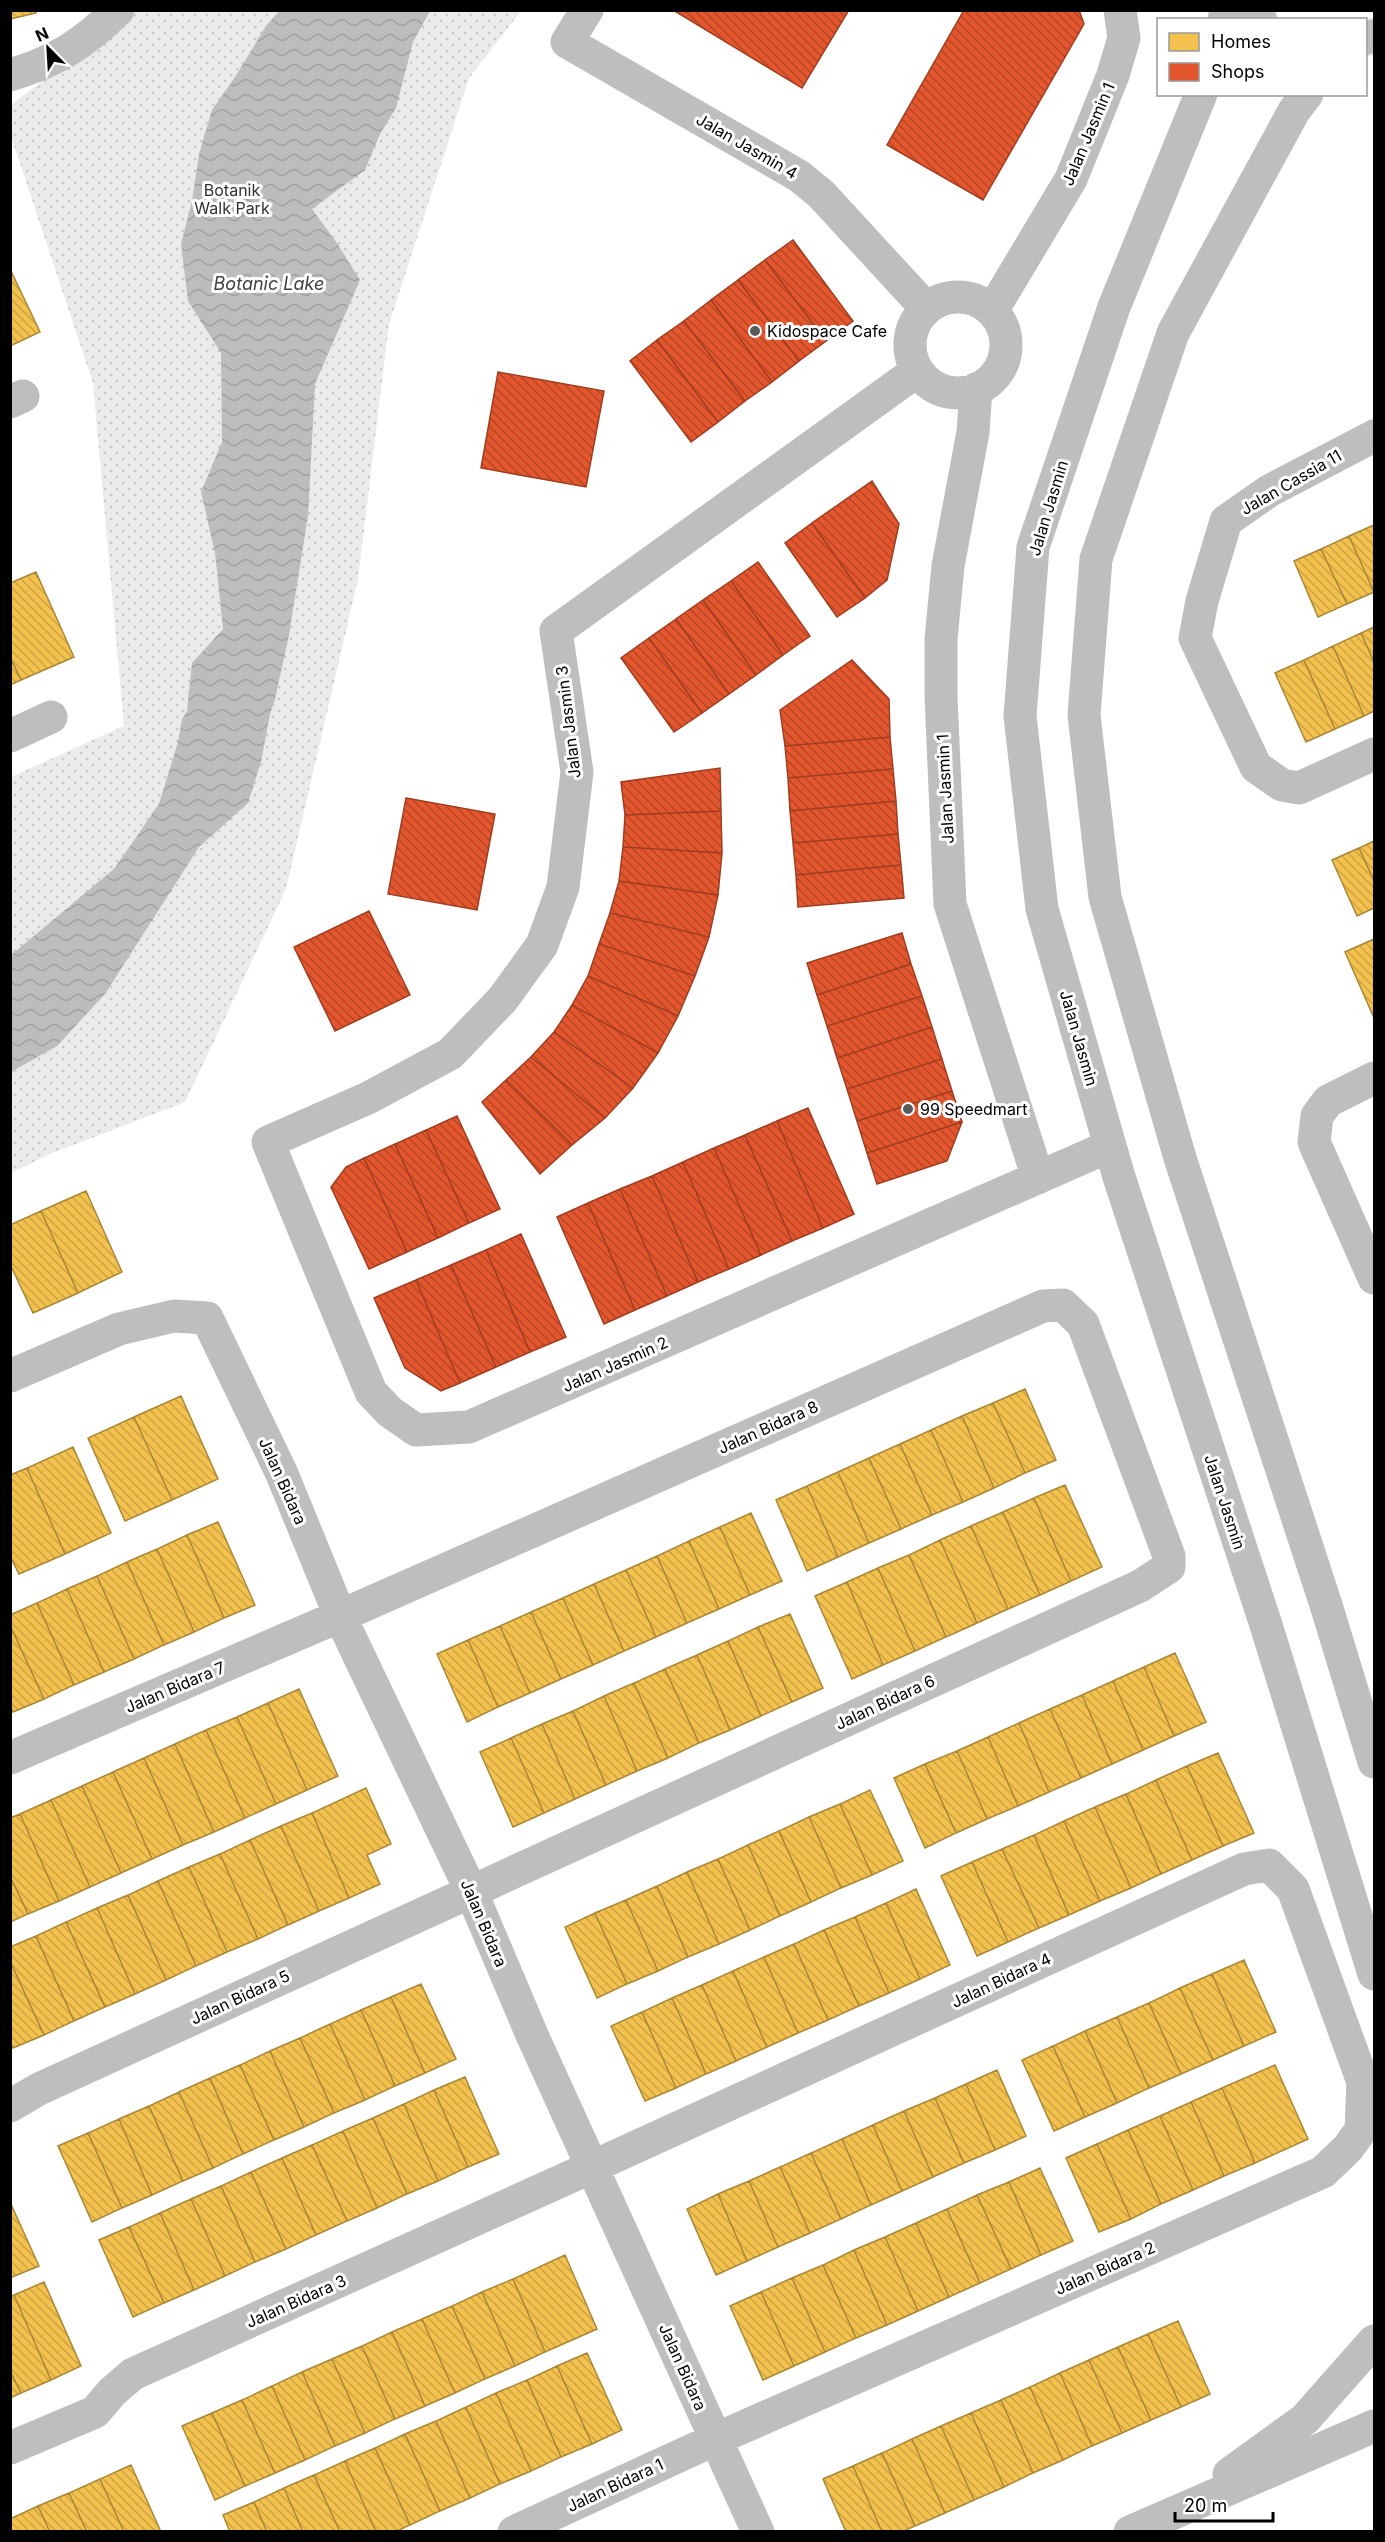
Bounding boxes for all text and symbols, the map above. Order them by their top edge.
north arrow [18,18,78,78]
legend [1157,18,1367,96]
text: N [32,23,52,46]
text: Homes [1211,31,1271,52]
text: Shops [1211,61,1265,82]
street label: Jalan Jasmin 1 [1057,80,1119,188]
street label: Jalan Jasmin 4 [693,109,801,183]
park label: Botanik Walk Park [194,180,270,218]
water label: Botanic Lake [214,273,324,294]
place label: Kidospace Cafe [767,321,887,341]
marker: Kidospace Cafe [748,324,762,338]
street label: Jalan Cassia 11 [1237,445,1345,519]
street label: Jalan Jasmin [1024,458,1072,558]
street label: Jalan Jasmin 3 [551,665,585,779]
street label: Jalan Jasmin 1 [932,734,958,844]
street label: Jalan Jasmin [1056,988,1102,1088]
place label: 99 Speedmart [920,1099,1027,1119]
marker: 99 Speedmart [901,1102,915,1116]
street label: Jalan Jasmin 2 [559,1332,671,1396]
street label: Jalan Bidara 8 [715,1396,821,1458]
street label: Jalan Bidara [255,1434,311,1528]
street label: Jalan Jasmin [1200,1452,1250,1552]
street label: Jalan Bidara 7 [122,1657,228,1717]
street label: Jalan Bidara 6 [832,1670,938,1734]
street label: Jalan Bidara [457,1876,511,1970]
street label: Jalan Bidara 4 [948,1948,1054,2012]
street label: Jalan Bidara 5 [187,1965,293,2029]
street label: Jalan Bidara 2 [1052,2237,1158,2299]
street label: Jalan Bidara 3 [243,2270,349,2332]
street label: Jalan Bidara [655,2320,711,2414]
street label: Jalan Bidara 1 [564,2454,666,2516]
scale bar [1175,2485,1272,2523]
text: 20 m [1184,2495,1227,2516]

